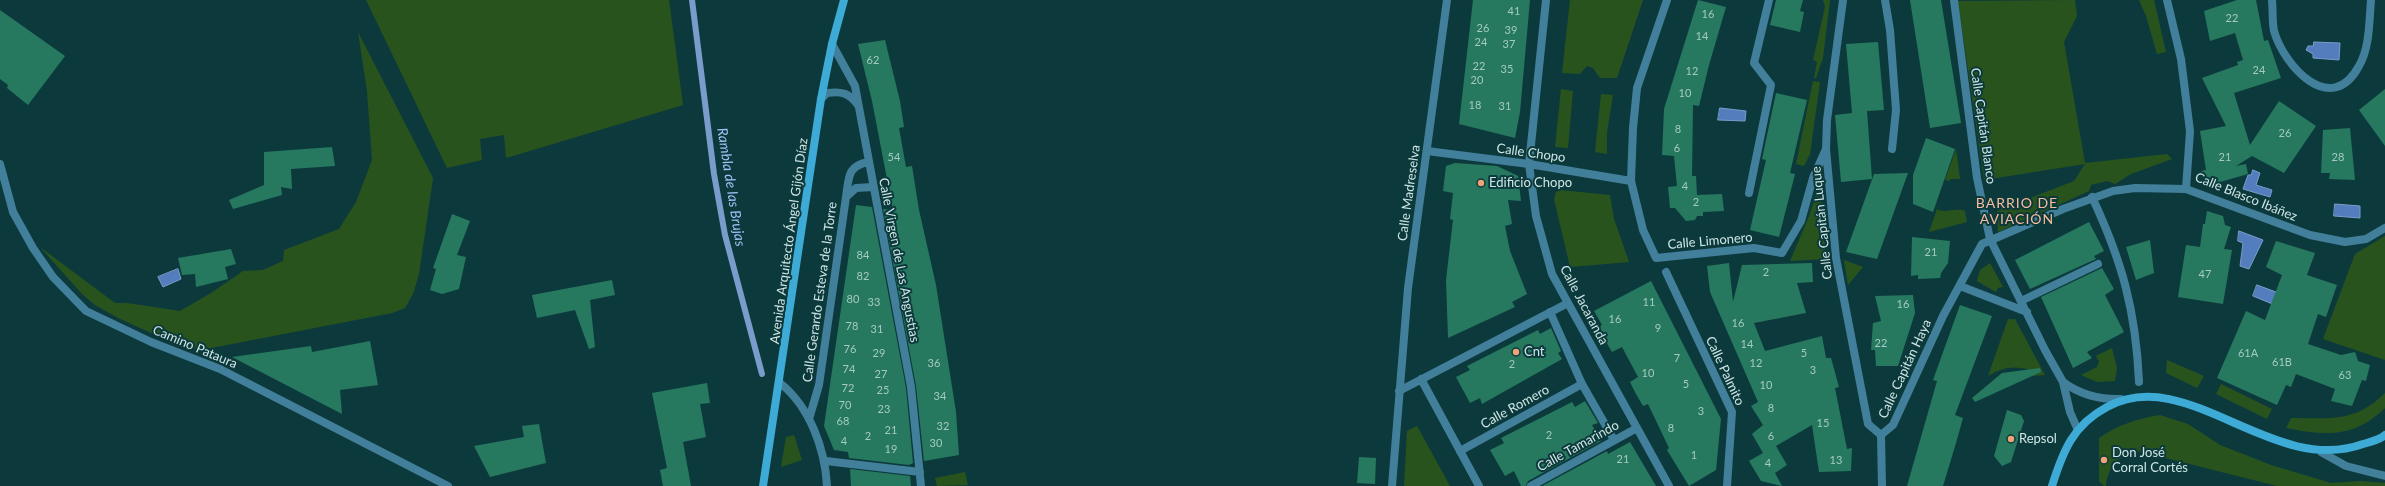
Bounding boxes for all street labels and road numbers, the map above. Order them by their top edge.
street label: Calle Capitán Blanco [1967,67,1999,185]
street label: Avenida Arquitecto Ángel Gijón Díaz [767,137,811,345]
street label: Calle Chopo [1496,140,1566,166]
street label: Calle Madreselva [1395,144,1423,242]
street label: Calle Capitán Luque [1808,166,1836,280]
street label: Calle Blasco Ibáñez [2193,169,2299,225]
street label: Calle Virgen de Las Angustias [875,176,923,344]
street label: Calle Gerardo Esteva de la Torre [800,201,840,383]
street label: Calle Limonero [1667,230,1753,252]
street label: Calle Jacaranda [1556,263,1612,347]
street label: Calle Capitán Haya [1875,317,1935,421]
street label: Camino Pataura [150,322,240,372]
street label: Calle Palmito [1702,334,1748,408]
street label: Calle Romero [1478,382,1552,432]
street label: Calle Tamarindo [1534,417,1622,475]

